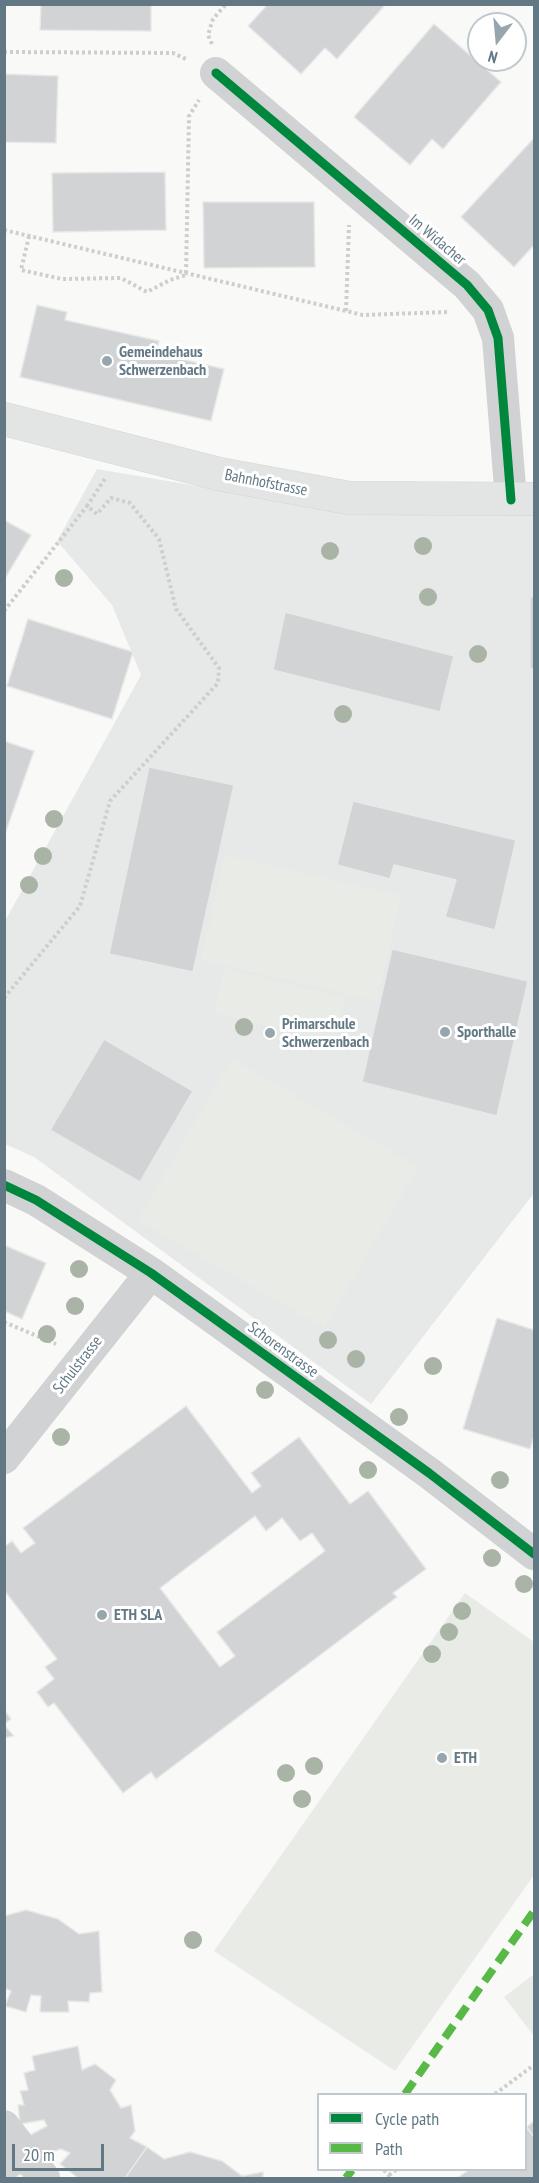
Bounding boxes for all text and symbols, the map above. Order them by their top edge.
north arrow [467,12,527,72]
text: N [486,47,500,68]
street label: Im Widacher [404,211,470,269]
place label: Gemeindehaus Schwerzenbach [119,342,206,380]
marker: Gemeindehaus Schwerzenbach [100,354,114,368]
street label: Bahnhofstrasse [223,466,309,500]
place label: Primarschule Schwerzenbach [282,1014,369,1052]
place label: Sporthalle [457,1022,516,1042]
marker: Sporthalle [438,1025,452,1039]
marker: Primarschule Schwerzenbach [263,1026,277,1040]
street label: Schorenstrasse [244,1318,322,1382]
street label: Schulstrasse [49,1332,107,1398]
place label: ETH SLA [114,1605,162,1625]
marker: ETH SLA [95,1608,109,1622]
place label: ETH [454,1748,477,1768]
marker: ETH [435,1751,449,1765]
legend [317,2093,527,2171]
text: Cycle path [375,2107,439,2130]
scale bar [15,2132,106,2170]
text: Path [375,2137,403,2160]
text: 20 m [23,2143,55,2166]

